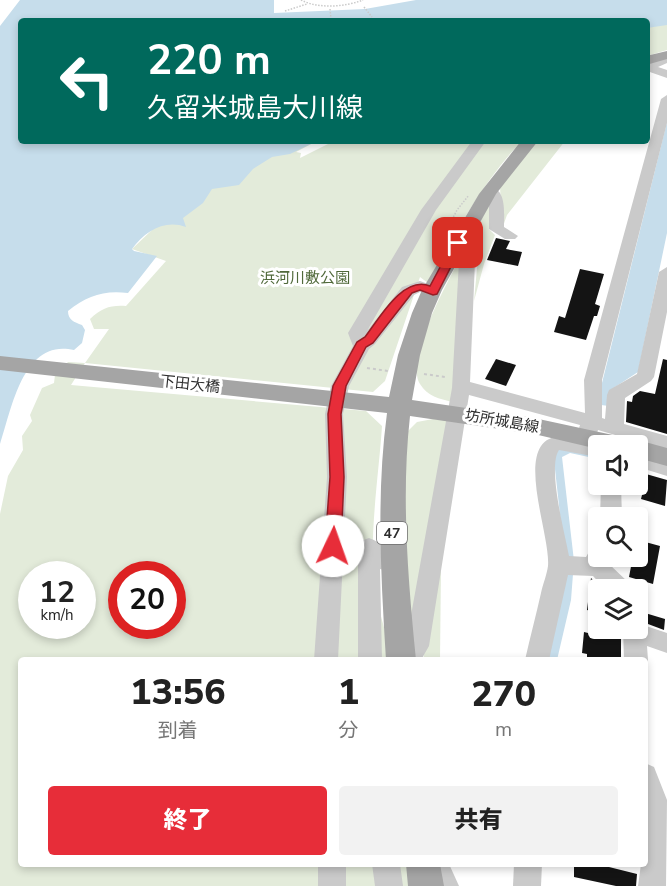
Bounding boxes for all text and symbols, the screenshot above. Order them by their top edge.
text: 220 m [147,32,271,89]
icon: left [48,42,126,120]
text: 久留米城島大川線 [147,90,363,127]
pin [432,217,483,268]
icon: arrive [441,226,474,259]
park label: 浜河川敷公園 [260,268,350,288]
street label: 下田大橋 [159,371,221,397]
street label: 坊所城島線 [463,405,541,437]
map controls [588,435,648,639]
button: sound [588,435,648,495]
button: search [588,507,648,567]
position arrow [301,514,365,578]
road number: 47 [377,522,407,544]
speed limit sign: 20 [108,561,186,639]
text: 12 [39,572,75,613]
button: layers [588,579,648,639]
text: km/h [40,605,74,625]
text: 13:56 [130,668,226,717]
text: 1 [338,668,359,717]
text: 270 [471,670,536,719]
text: m [495,716,512,743]
text: 到着 [158,717,198,744]
text: 分 [338,717,358,744]
button: 終了 [48,786,327,855]
button: 共有 [339,786,618,855]

